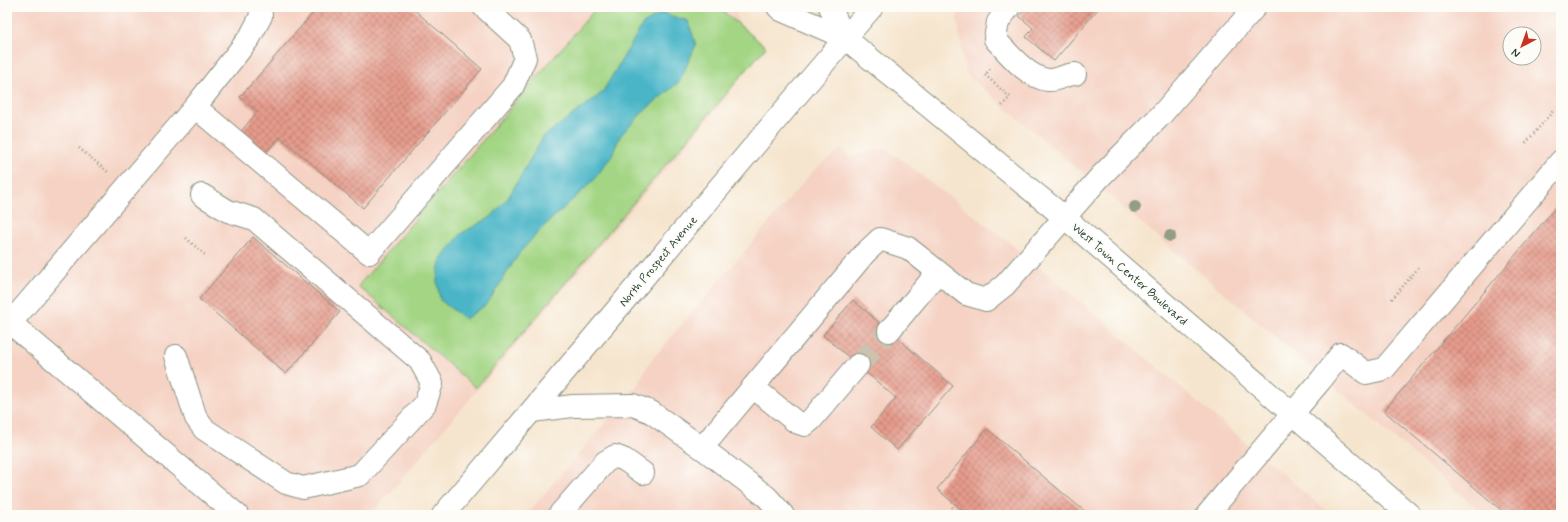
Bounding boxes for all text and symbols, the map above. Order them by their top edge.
north arrow [1502,26,1542,66]
text: N [1509,45,1523,60]
street label: North Prospect Avenue [616,213,702,310]
street label: West Town Center Boulevard [1068,220,1191,330]

